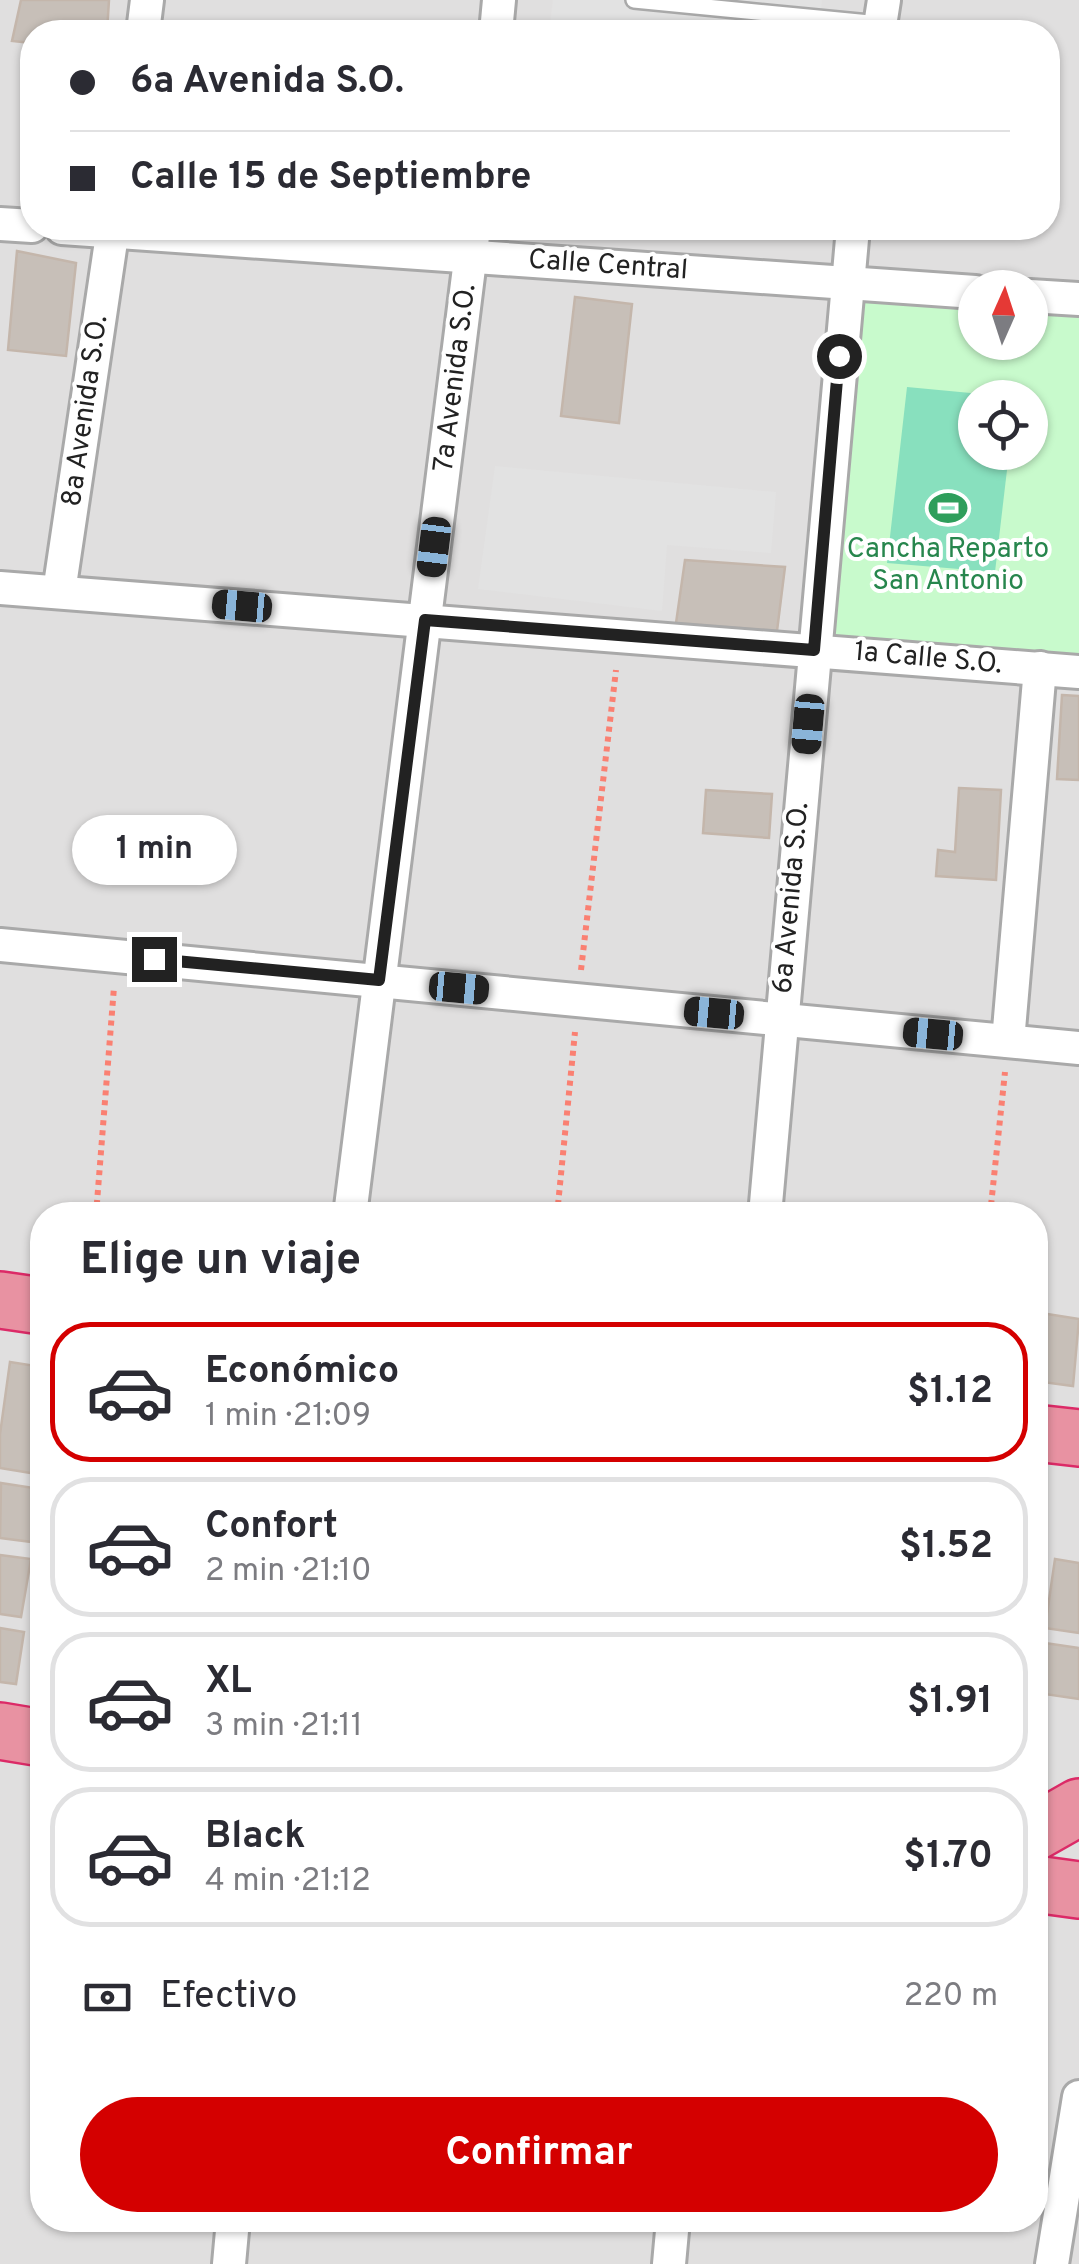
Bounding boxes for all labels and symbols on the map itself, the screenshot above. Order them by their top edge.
street label: Calle Central [527,242,689,290]
north arrow [958,270,1048,360]
street label: 7a Avenida S.O. [427,282,485,474]
street label: 8a Avenida S.O. [55,313,117,509]
route start [817,334,862,379]
sports icon: Cancha Reparto San Antonio [927,487,969,529]
car [415,515,453,579]
place label: Cancha Reparto San Antonio [847,532,1049,600]
car [211,588,273,624]
street label: 1a Calle S.O. [853,635,1003,683]
car [790,693,826,755]
street label: 6a Avenida S.O. [766,801,818,995]
callout: 1 min [72,814,236,884]
route end [132,937,177,982]
car [428,970,490,1006]
car [683,995,745,1031]
car [902,1016,964,1052]

